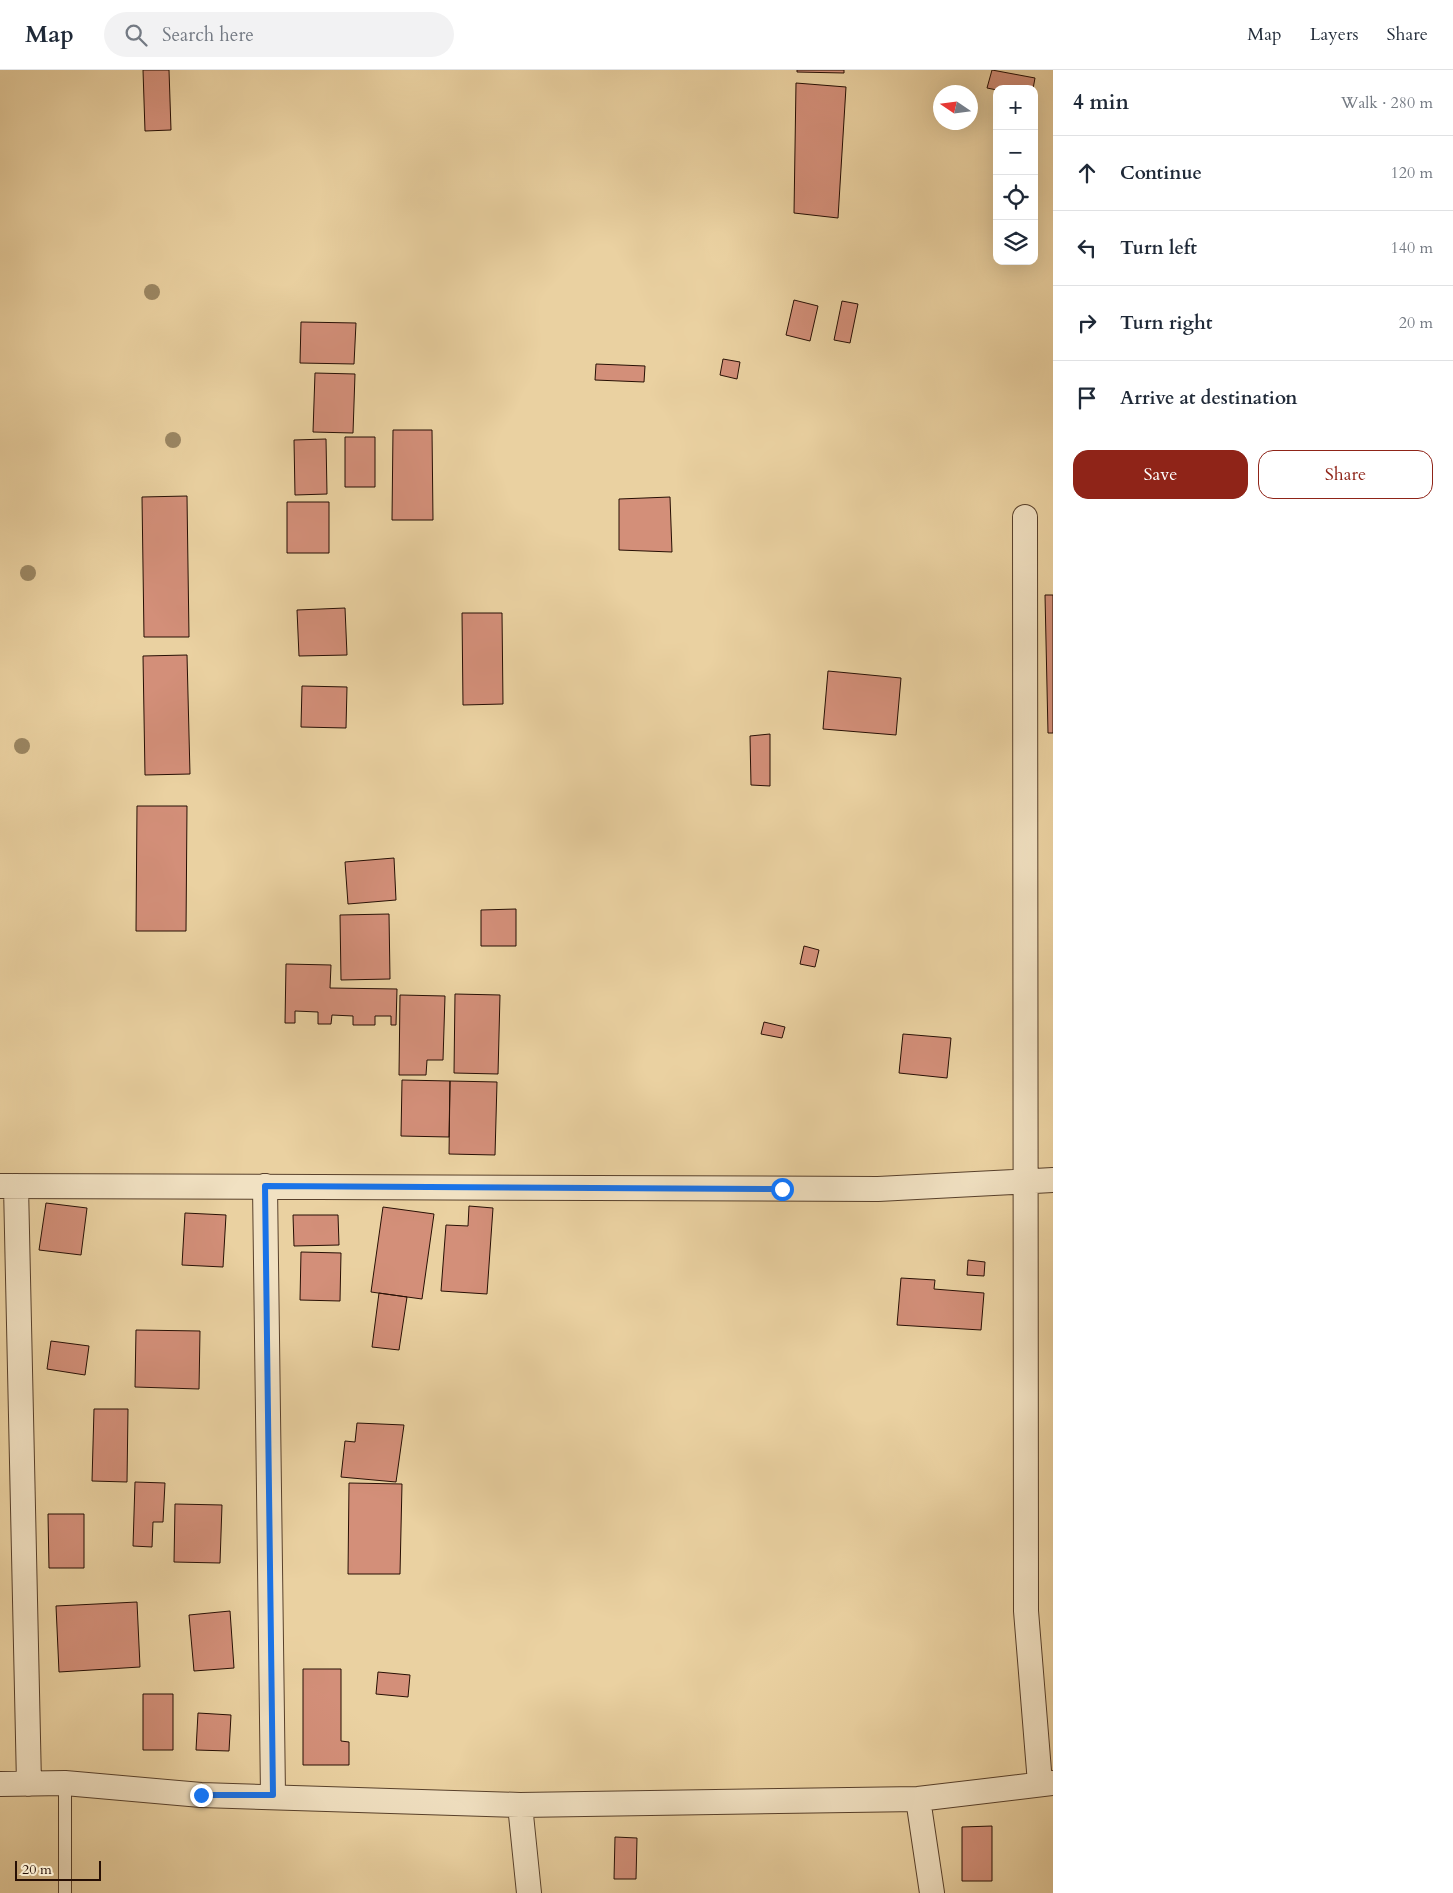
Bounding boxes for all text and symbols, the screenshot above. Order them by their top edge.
search box [104,12,454,57]
text: Map [25,18,74,51]
icon: search [122,21,150,49]
text: Search here [162,22,254,48]
text: Map [1247,22,1282,47]
text: Layers [1310,22,1359,47]
text: Share [1387,22,1428,47]
north arrow [933,85,978,130]
map controls [993,85,1038,265]
button: + [993,85,1038,130]
text: 4 min [1073,88,1129,117]
text: Walk · 280 m [1341,92,1433,114]
button: − [993,130,1038,175]
icon: ahead [1073,159,1101,187]
text: Continue [1120,160,1202,186]
text: 120 m [1391,162,1433,184]
button: locate [993,175,1038,220]
button: layers [993,220,1038,265]
icon: left [1073,234,1101,262]
text: Turn left [1120,235,1197,261]
text: 140 m [1391,237,1433,259]
icon: right [1073,309,1101,337]
text: Turn right [1120,310,1212,336]
text: 20 m [1399,312,1433,334]
icon: arrive [1073,384,1101,412]
text: Arrive at destination [1120,385,1297,411]
button: Save [1073,450,1248,499]
button: Share [1258,450,1433,499]
route start [771,1178,794,1201]
route end [190,1784,213,1807]
scale bar [15,1858,101,1881]
text: 20 m [22,1860,52,1879]

